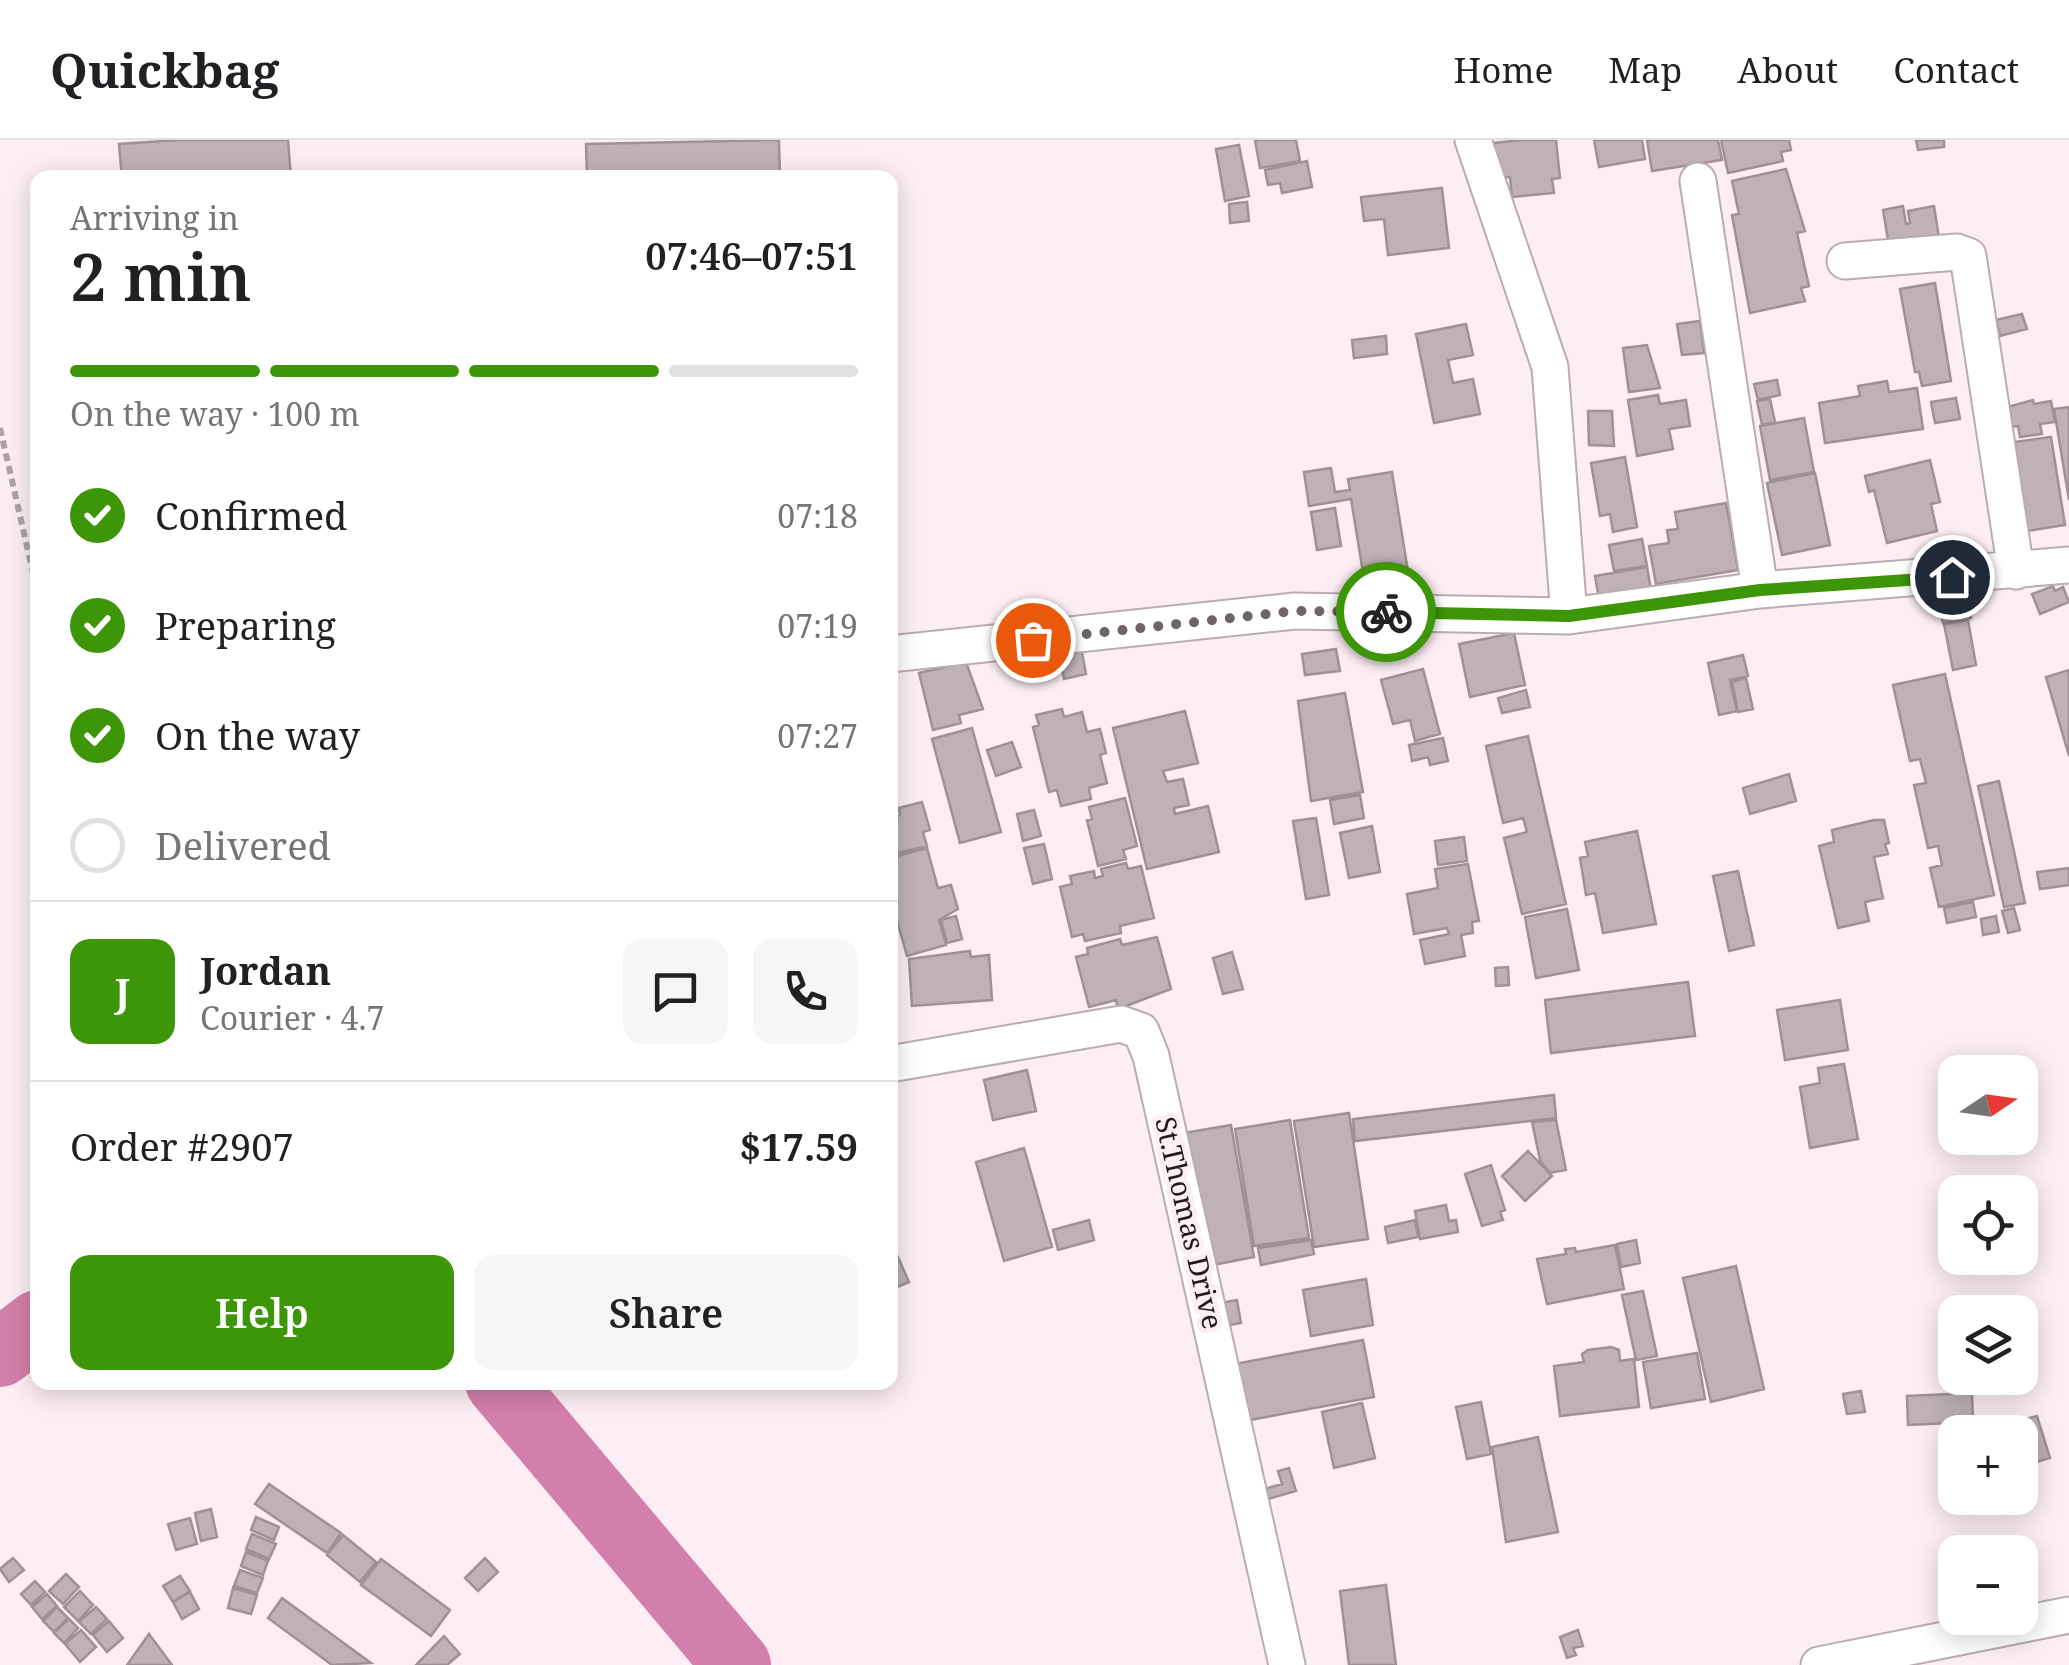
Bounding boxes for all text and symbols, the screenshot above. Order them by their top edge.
text: Quickbag [50,37,279,102]
text: Home [1453,46,1553,93]
text: Map [1608,46,1682,93]
text: About [1737,46,1838,93]
text: Contact [1893,46,2019,93]
text: Arriving in [70,196,239,239]
text: 07:46–07:51 [645,229,858,281]
text: 2 min [70,232,252,320]
text: On the way · 100 m [70,392,360,435]
icon: check [70,488,125,543]
text: Confirmed [155,489,347,541]
text: 07:18 [777,494,858,537]
pin [1910,535,1995,620]
icon: home [1925,550,1980,605]
courier [1336,562,1436,662]
icon: bike [1359,585,1414,640]
icon: check [70,598,125,653]
pin [991,598,1076,683]
text: Preparing [155,599,336,651]
text: 07:19 [777,604,858,647]
icon: bag [1006,613,1061,668]
icon: check [70,708,125,763]
text: On the way [155,709,360,761]
text: 07:27 [777,714,858,757]
text: Delivered [155,819,331,871]
button: chat [623,939,728,1044]
button: phone [753,939,858,1044]
text: Jordan [200,944,331,996]
text: J [115,965,130,1017]
text: Courier · 4.7 [200,996,384,1039]
north arrow [1938,1055,2038,1155]
map controls [1938,1055,2038,1635]
street label: St.Thomas Drive [1147,1113,1233,1333]
text: Order #2907 [70,1120,294,1172]
text: $17.59 [739,1120,858,1172]
button: locate [1938,1175,2038,1275]
button: Help [70,1255,454,1370]
button: Share [474,1255,858,1370]
button: layers [1938,1295,2038,1395]
button: + [1938,1415,2038,1515]
button: − [1938,1535,2038,1635]

